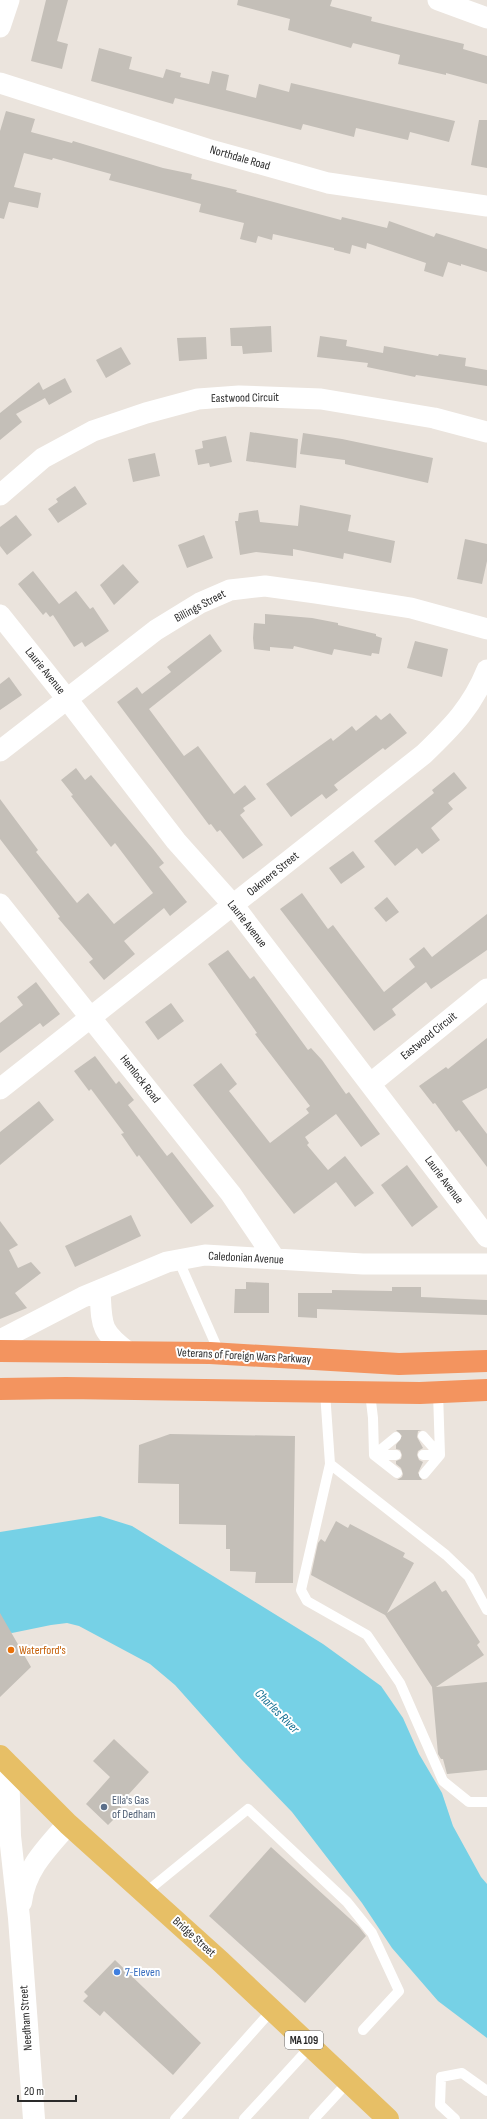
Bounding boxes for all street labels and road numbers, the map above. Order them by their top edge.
street label: Northdale Road [208,142,272,174]
street label: Eastwood Circuit [211,390,279,406]
street label: Billings Street [172,586,229,626]
street label: Laurie Avenue [22,645,69,698]
street label: Oakmere Street [244,848,302,900]
street label: Laurie Avenue [224,897,270,951]
street label: Eastwood Circuit [398,1009,460,1063]
street label: Hemlock Road [117,1052,163,1106]
street label: Laurie Avenue [421,1153,467,1207]
street label: Caledonian Avenue [208,1249,284,1267]
street label: Veterans of Foreign Wars Parkway [177,1345,312,1367]
street label: Bridge Street [169,1914,219,1960]
street label: Needham Street [16,1984,36,2051]
road number: MA 109 [285,2031,323,2049]

